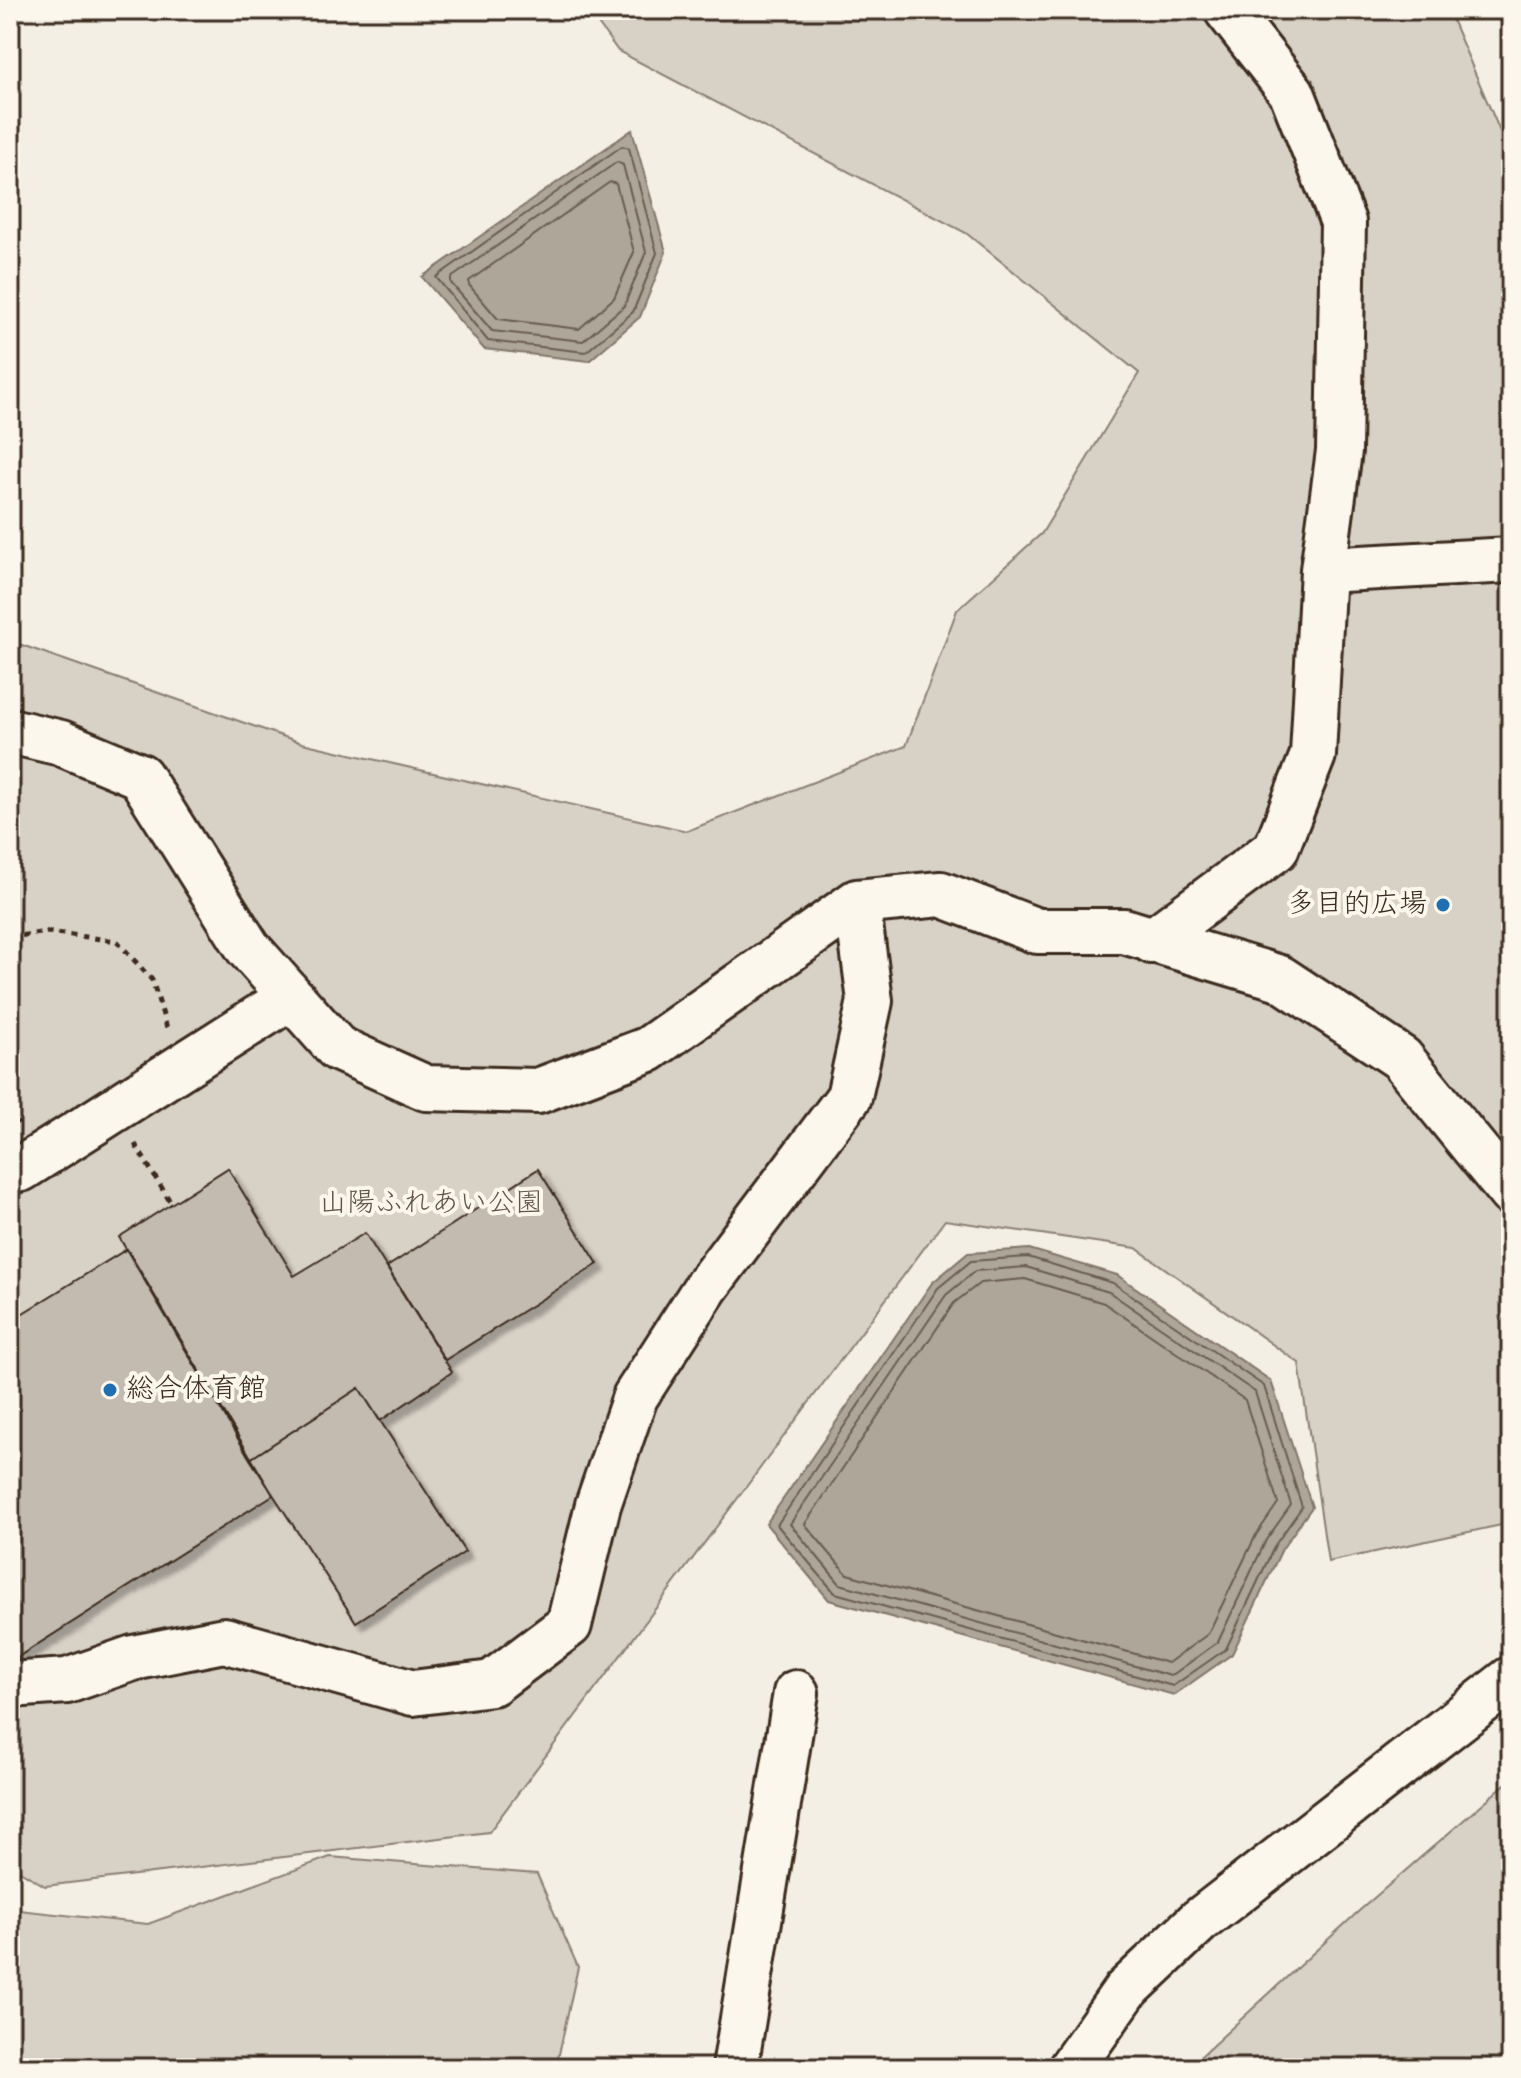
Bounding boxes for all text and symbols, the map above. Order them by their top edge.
place label: 多目的広場 [1287,885,1427,926]
marker: 多目的広場 [1434,896,1452,914]
park label: 山陽ふれあい公園 [319,1184,543,1225]
place label: 総合体育館 [126,1370,266,1411]
marker: 総合体育館 [101,1381,119,1399]

